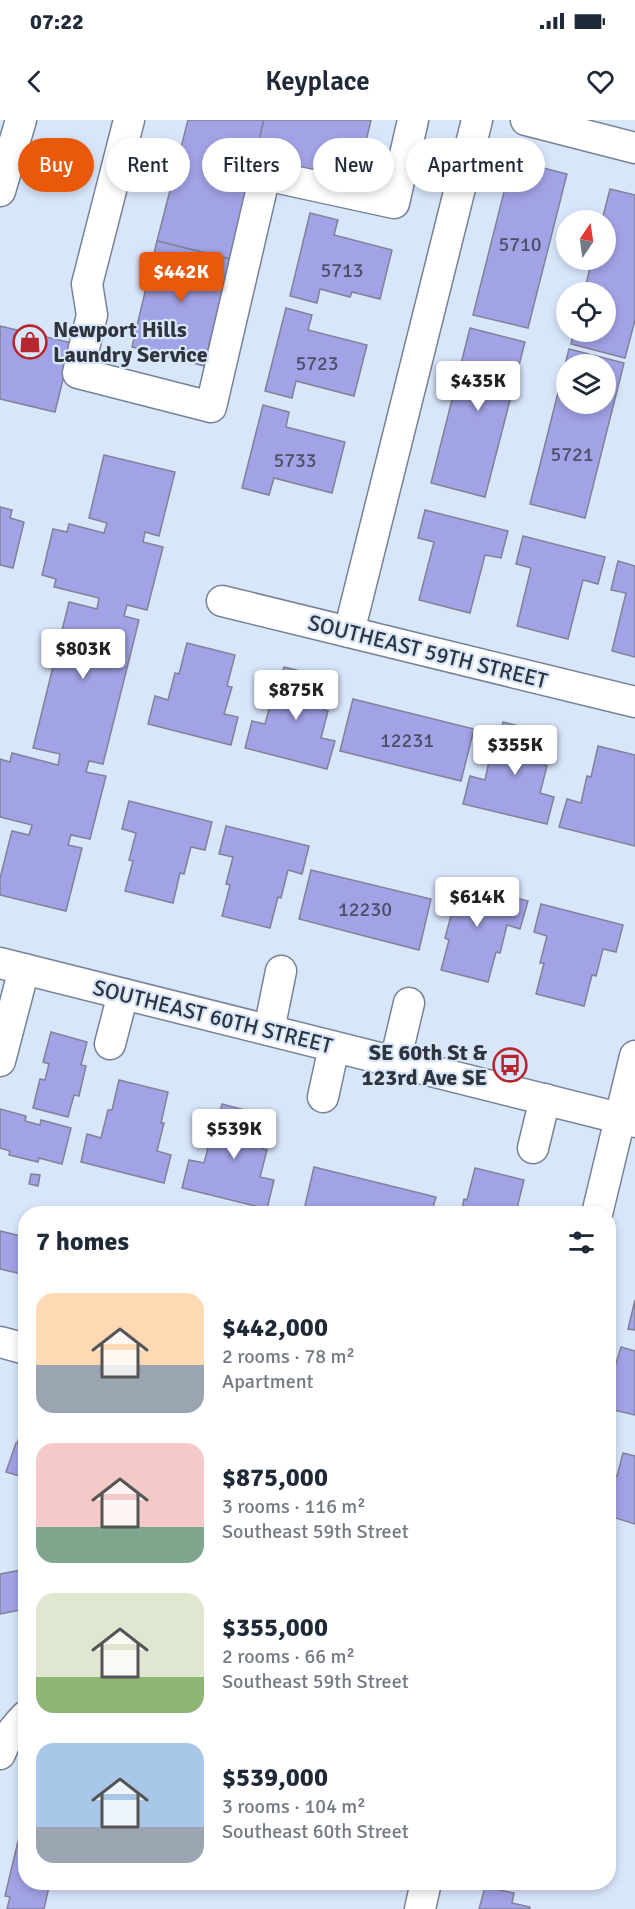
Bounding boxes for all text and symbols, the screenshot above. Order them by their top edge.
text: 07:22 [30,8,84,35]
icon: back [18,65,51,98]
text: Keyplace [265,65,370,98]
icon: heart [584,65,617,98]
chip: Buy [18,138,94,192]
chip: Rent [106,138,190,192]
chip: Filters [202,138,301,192]
chip: New [313,138,394,192]
chip: Apartment [406,138,545,192]
north arrow [556,210,616,270]
map controls [556,210,616,414]
house number: 5710 [498,232,542,257]
pin: $442K [139,252,223,303]
house number: 5713 [320,258,364,283]
text: $442K [153,259,209,284]
button: locate [556,282,616,342]
place label: Newport Hills Laundry Service [53,316,208,368]
shop icon: Newport Hills Laundry Service [12,324,48,360]
house number: 5723 [295,351,339,376]
button: layers [556,354,616,414]
pin: $435K [436,361,520,412]
text: $435K [450,368,506,393]
house number: 5721 [550,442,594,467]
house number: 5733 [273,448,317,473]
street label: SOUTHEAST 59TH STREET [305,609,551,694]
pin: $803K [41,629,125,680]
text: $803K [55,636,111,661]
pin: $875K [254,670,338,721]
text: $875K [268,677,324,702]
pin: $355K [473,725,557,776]
house number: 12231 [380,728,434,753]
text: $355K [487,732,543,757]
pin: $614K [435,877,519,928]
text: $614K [449,884,505,909]
house number: 12230 [338,897,392,922]
street label: SOUTHEAST 60TH STREET [90,974,336,1059]
place label: SE 60th St & 123rd Ave SE [362,1039,488,1091]
bus stop icon: SE 60th St & 123rd Ave SE [492,1047,528,1083]
pin: $539K [192,1109,276,1160]
text: $539K [206,1116,262,1141]
text: 7 homes [36,1226,129,1258]
icon: filters [565,1226,598,1259]
text: $442,000 [222,1312,328,1344]
icon: home [84,1317,156,1389]
text: 2 rooms · 78 m² [222,1344,355,1369]
text: Apartment [222,1369,314,1394]
text: $875,000 [222,1462,328,1494]
icon: home [84,1467,156,1539]
text: 3 rooms · 116 m² [222,1494,366,1519]
text: Southeast 59th Street [222,1519,409,1544]
text: $355,000 [222,1612,328,1644]
icon: home [84,1617,156,1689]
text: 2 rooms · 66 m² [222,1644,355,1669]
text: Southeast 59th Street [222,1669,409,1694]
text: $539,000 [222,1762,328,1794]
icon: home [84,1767,156,1839]
text: 3 rooms · 104 m² [222,1794,366,1819]
text: Southeast 60th Street [222,1819,409,1844]

